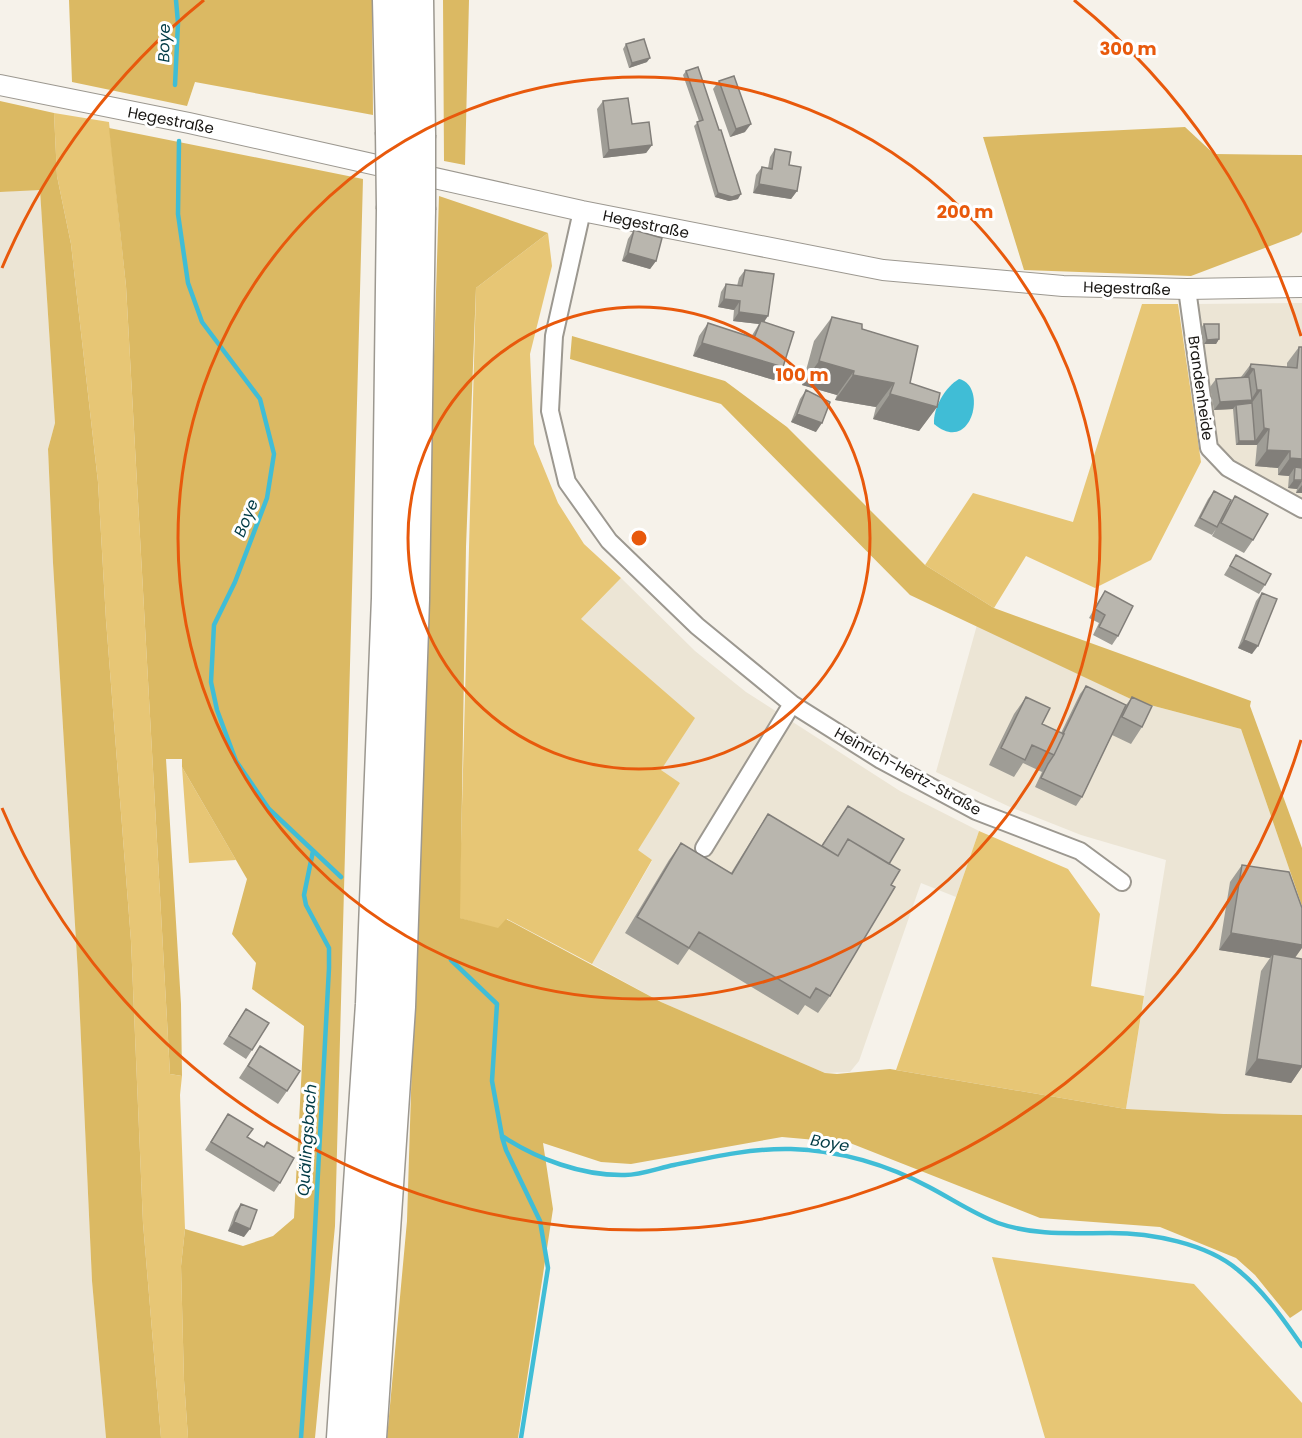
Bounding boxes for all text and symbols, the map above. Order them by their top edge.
water label: Boye [152,23,176,63]
text: 300 m [1099,36,1157,61]
street label: Hegestraße [126,101,216,139]
text: 200 m [937,199,993,224]
street label: Hegestraße [601,205,691,243]
street label: Hegestraße [1083,276,1171,300]
street label: Brandenheide [1183,334,1219,442]
text: 100 m [775,362,829,387]
water label: Boye [228,496,264,540]
centre of rings [629,528,649,548]
street label: Heinrich-Hertz-Straße [831,722,985,820]
water label: Quälingsbach [292,1083,322,1197]
water label: Boye [809,1128,851,1158]

